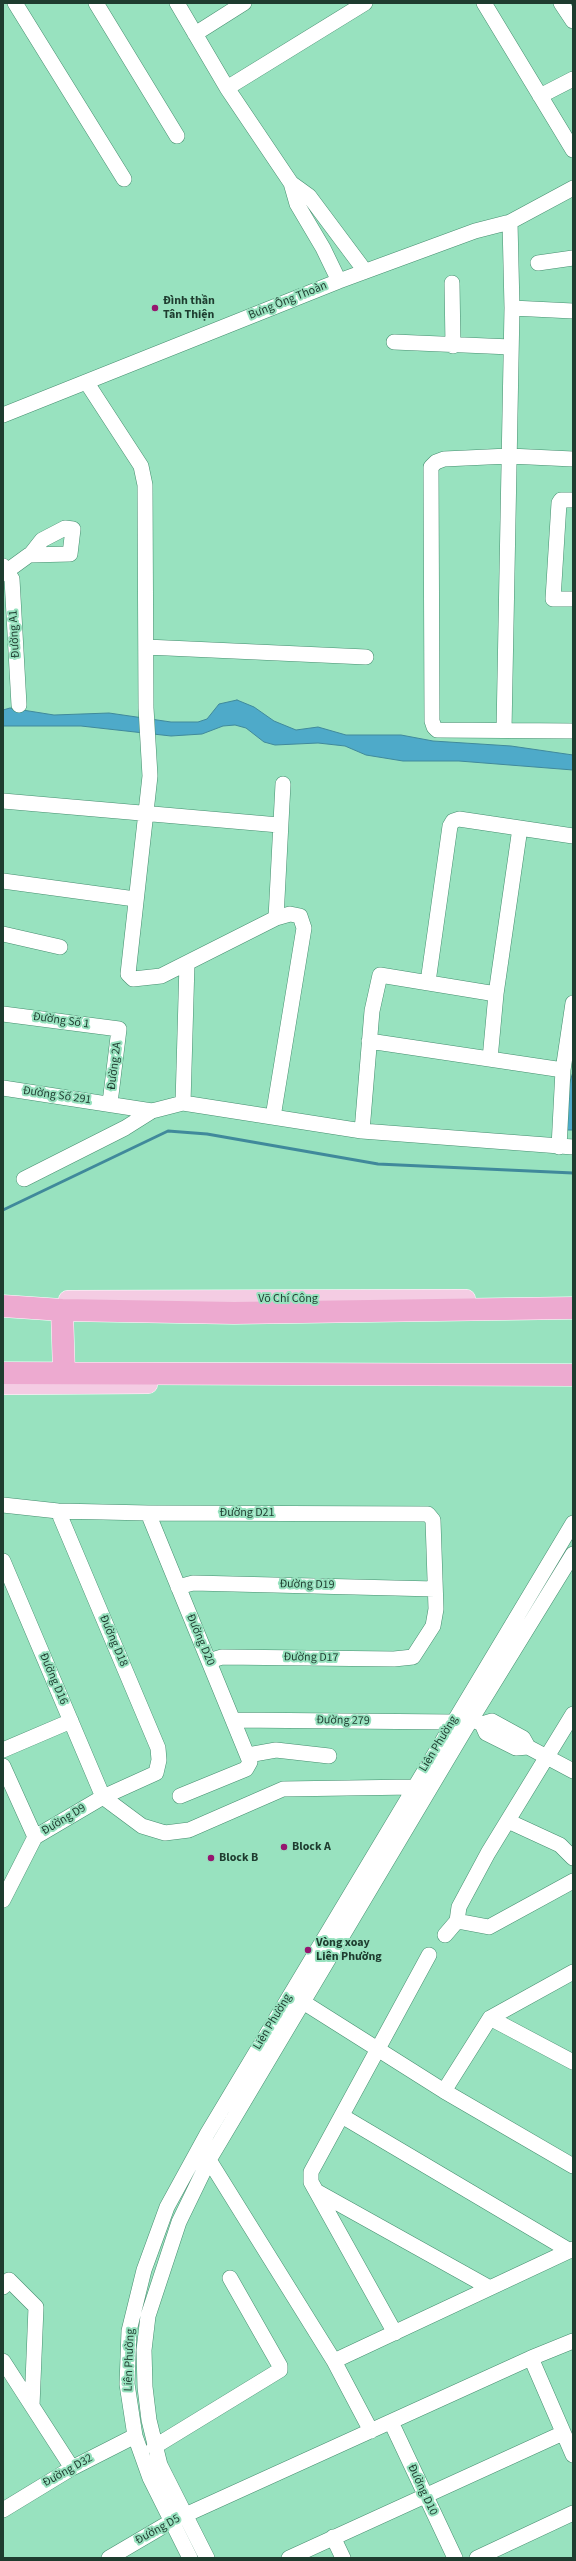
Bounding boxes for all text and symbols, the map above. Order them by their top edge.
street label: Bưng Ông Thoàn [247,279,329,323]
place label: Đình thần Tân Thiện [163,294,215,322]
marker: Đình thần Tân Thiện [150,303,160,313]
street label: Đường A1 [7,610,23,658]
street label: Đường Số 1 [32,1010,90,1032]
street label: Đường 2A [105,1041,125,1091]
street label: Đường Số 291 [22,1084,92,1108]
street label: Võ Chí Công [258,1292,318,1306]
street label: Đường D21 [220,1506,274,1520]
street label: Đường D19 [279,1577,335,1593]
street label: Đường D20 [183,1612,217,1668]
street label: Đường D18 [96,1613,130,1669]
street label: Đường D17 [283,1650,339,1666]
street label: Đường D16 [36,1651,70,1707]
street label: Đường 279 [316,1713,370,1729]
street label: Liên Phường [417,1713,461,1775]
street label: Đường D9 [39,1801,89,1839]
place label: Block A [292,1840,331,1854]
marker: Block A [279,1842,289,1852]
place label: Block B [219,1851,258,1865]
marker: Block B [206,1853,216,1863]
place label: Vòng xoay Liên Phường [316,1936,382,1964]
marker: Vòng xoay Liên Phường [303,1945,313,1955]
street label: Liên Phường [251,1991,295,2053]
street label: Liên Phường [122,2328,138,2392]
street label: Đường D32 [40,2451,96,2491]
street label: Đường D10 [404,2462,440,2518]
street label: Đường D5 [133,2512,183,2548]

